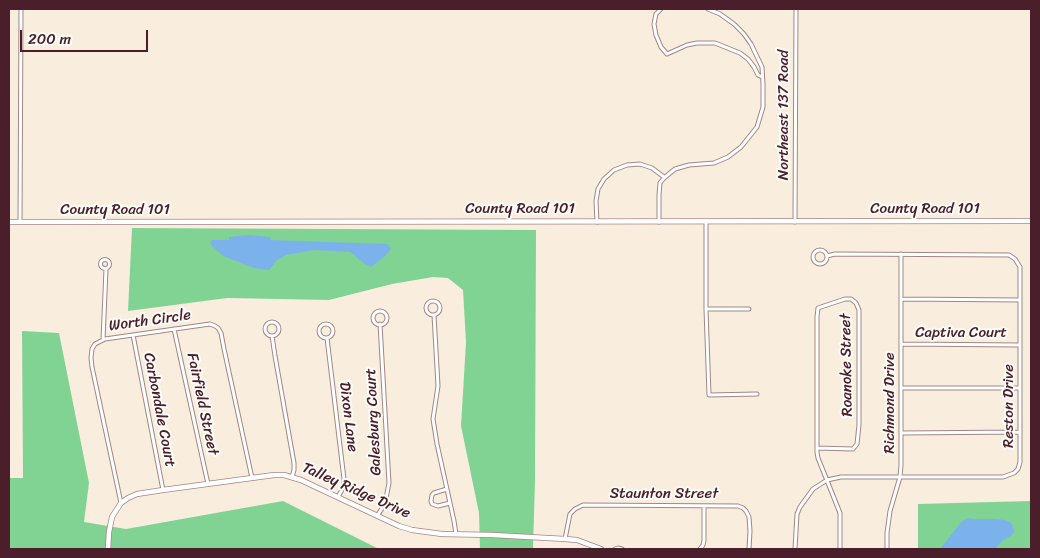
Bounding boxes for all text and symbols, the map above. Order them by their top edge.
scale bar [22,20,150,52]
text: 200 m [28,26,71,52]
street label: Northeast 137 Road [775,50,793,180]
street label: County Road 101 [465,200,575,218]
street label: County Road 101 [870,200,980,218]
street label: County Road 101 [60,201,170,219]
street label: Worth Circle [108,306,192,336]
street label: Roanoke Street [837,313,857,417]
street label: Captiva Court [915,324,1007,342]
street label: Carbondale Court [139,351,179,469]
street label: Fairfield Street [182,351,222,457]
street label: Richmond Drive [881,352,899,454]
street label: Reston Drive [1000,364,1018,448]
street label: Galesburg Court [362,368,386,476]
street label: Dixon Lane [335,381,361,453]
street label: Talley Ridge Drive [299,459,413,523]
street label: Staunton Street [610,485,718,503]

